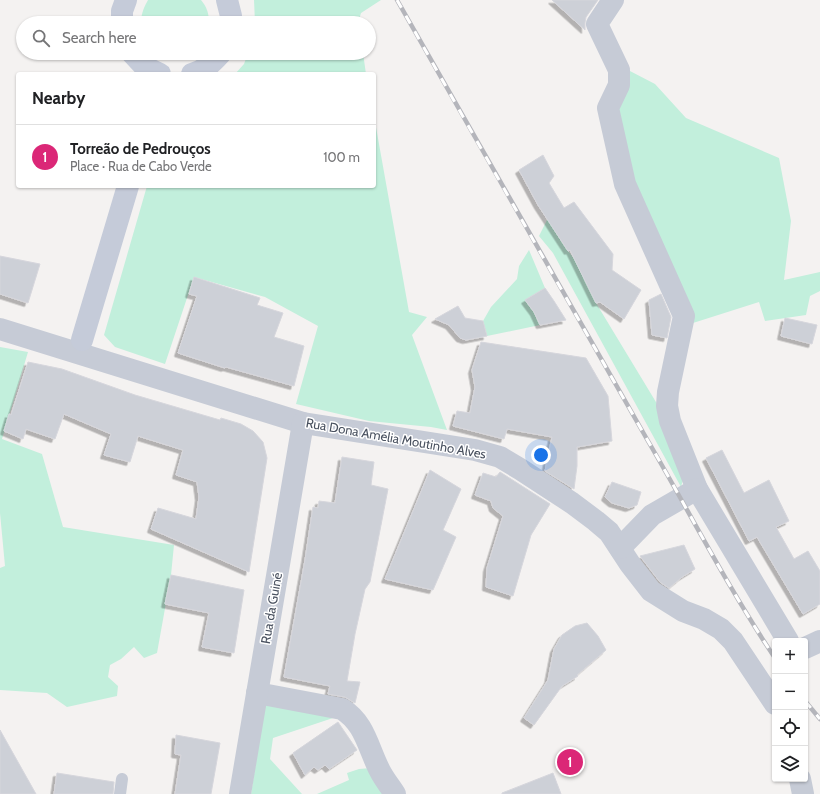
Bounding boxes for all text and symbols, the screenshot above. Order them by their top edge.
search box [16,16,376,60]
icon: search [30,27,52,49]
text: Search here [62,29,137,47]
text: Nearby [32,88,85,108]
text: Torreão de Pedrouços [70,140,211,158]
text: 1 [43,149,47,165]
text: 100 m [323,149,360,165]
text: Place · Rua de Cabo Verde [70,158,212,174]
street label: Rua Dona Amélia Moutinho Alves [305,414,488,462]
your location [531,445,551,465]
street label: Rua da Guiné [257,571,285,645]
map controls [772,638,808,782]
button: + [772,638,808,674]
button: − [772,674,808,710]
button: locate [772,710,808,746]
button: layers [772,746,808,782]
pin: 1 [557,747,583,777]

